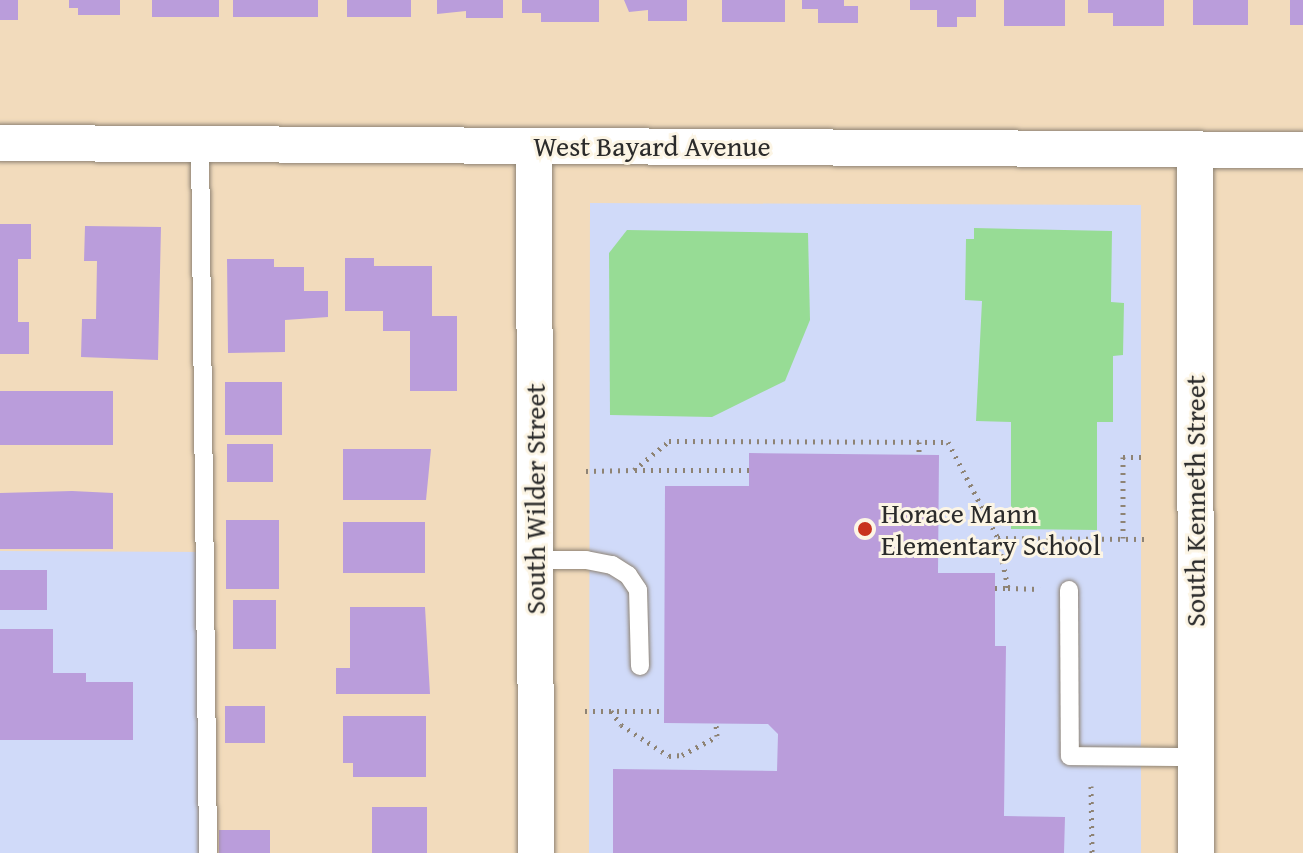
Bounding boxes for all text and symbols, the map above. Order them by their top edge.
street label: West Bayard Avenue [533,129,771,163]
street label: South Kenneth Street [1178,375,1212,627]
street label: South Wilder Street [518,383,552,615]
place label: Horace Mann Elementary School [881,496,1100,562]
marker: Horace Mann Elementary School [856,520,874,538]

